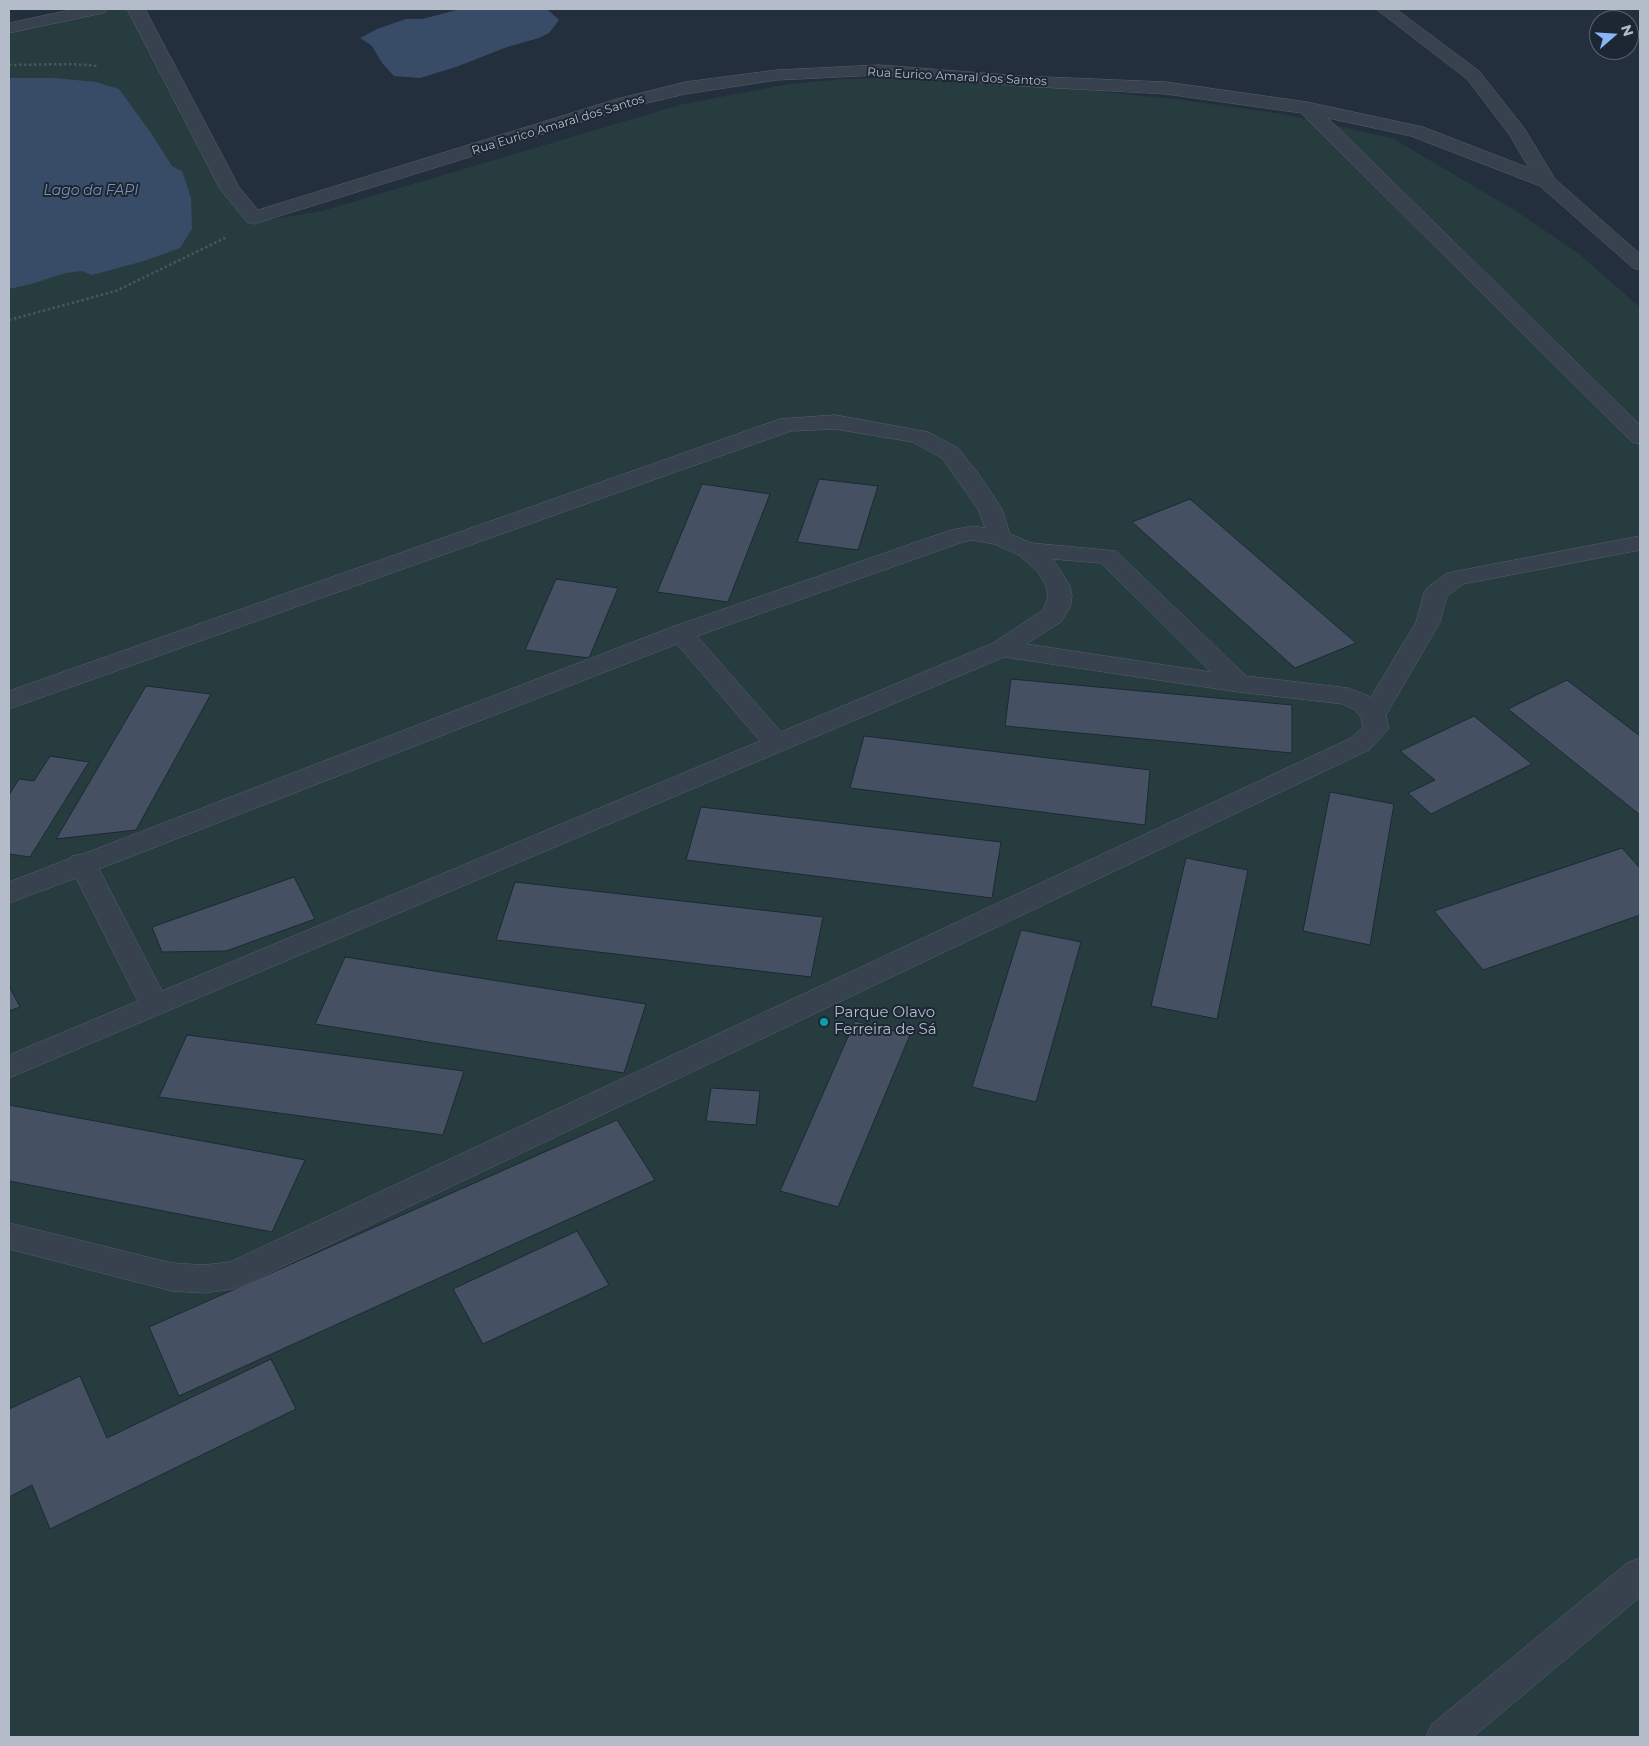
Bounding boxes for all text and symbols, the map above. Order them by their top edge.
north arrow [1589,10,1639,60]
text: N [1617,22,1638,39]
street label: Rua Eurico Amaral dos Santos [867,65,1047,89]
street label: Rua Eurico Amaral dos Santos [470,92,646,158]
water label: Lago da FAPI [44,183,138,199]
place label: Parque Olavo Ferreira de Sá [834,1004,937,1039]
marker: Parque Olavo Ferreira de Sá [818,1016,830,1028]

